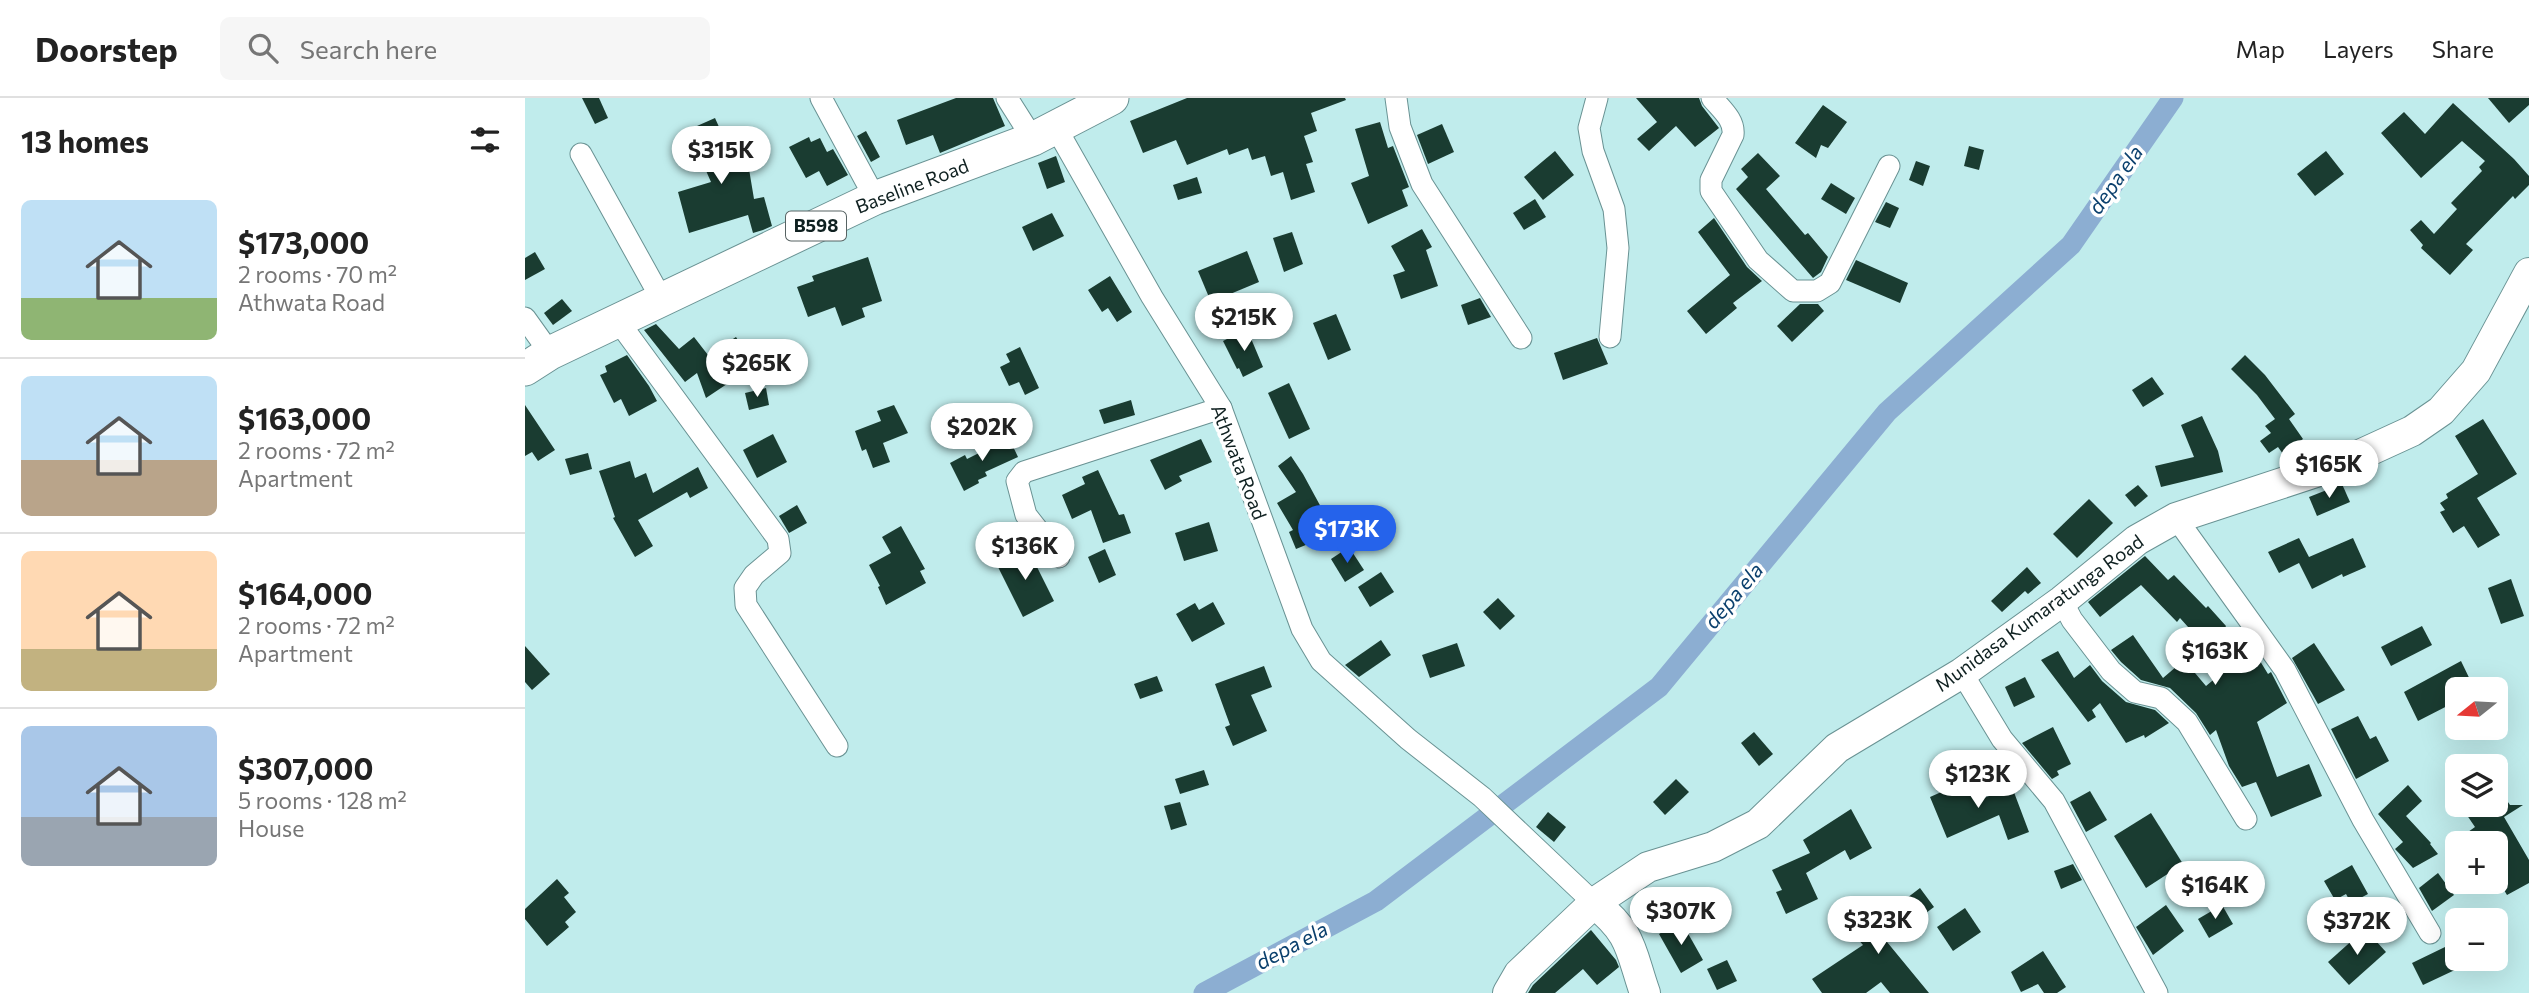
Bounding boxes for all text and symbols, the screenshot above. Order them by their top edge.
search box [220,17,710,80]
text: Doorstep [35,28,178,69]
icon: search [244,29,282,67]
text: Search here [300,33,437,64]
text: Map [2236,34,2285,63]
text: Layers [2323,34,2394,63]
text: Share [2432,34,2494,63]
icon: filters [466,121,504,159]
text: 13 homes [21,122,149,159]
pin: $315K [672,126,770,186]
text: $315K [688,135,754,163]
water label: depa ela [2082,140,2147,218]
street label: Baseline Road [852,153,972,218]
road number: B598 [786,211,846,240]
text: $173,000 [238,223,369,260]
icon: home [77,228,161,312]
text: 2 rooms · 70 m² [238,260,397,288]
text: Athwata Road [238,288,385,316]
pin: $215K [1195,294,1293,353]
text: $215K [1211,302,1277,330]
pin: $265K [708,340,806,399]
text: $265K [722,348,792,376]
text: $163,000 [238,399,371,436]
street label: Athwata Road [1207,401,1272,523]
icon: home [77,404,161,488]
pin: $202K [933,404,1031,463]
text: $202K [947,412,1017,440]
text: 2 rooms · 72 m² [238,436,395,464]
pin: $165K [2280,440,2378,500]
text: $165K [2295,449,2363,477]
text: Apartment [238,464,353,492]
pin: $173K [1298,505,1396,565]
text: $173K [1314,514,1380,542]
pin: $136K [976,522,1074,582]
street label: Munidasa Kumaratunga Road [1930,529,2147,696]
text: $136K [991,531,1059,559]
water label: depa ela [1698,557,1768,633]
text: $164,000 [238,574,373,611]
icon: home [77,579,161,663]
text: 2 rooms · 72 m² [238,611,395,639]
pin: $163K [2166,628,2264,687]
text: $163K [2181,636,2249,664]
text: Apartment [238,639,353,667]
north arrow [2445,677,2508,740]
map controls [2445,677,2508,971]
text: $307,000 [238,749,373,786]
pin: $123K [1929,750,2027,810]
icon: home [77,754,161,838]
button: layers [2445,754,2508,817]
text: $123K [1945,759,2011,787]
text: 5 rooms · 128 m² [238,786,407,814]
text: House [238,814,304,842]
button: + [2445,831,2508,894]
pin: $164K [2166,862,2264,921]
text: $164K [2181,870,2249,898]
pin: $307K [1632,888,1730,947]
text: $307K [1646,896,1716,924]
pin: $323K [1829,896,1927,956]
pin: $372K [2308,898,2406,957]
text: $323K [1843,905,1913,933]
text: $372K [2323,906,2391,934]
button: − [2445,908,2508,971]
water label: depa ela [1251,915,1332,974]

